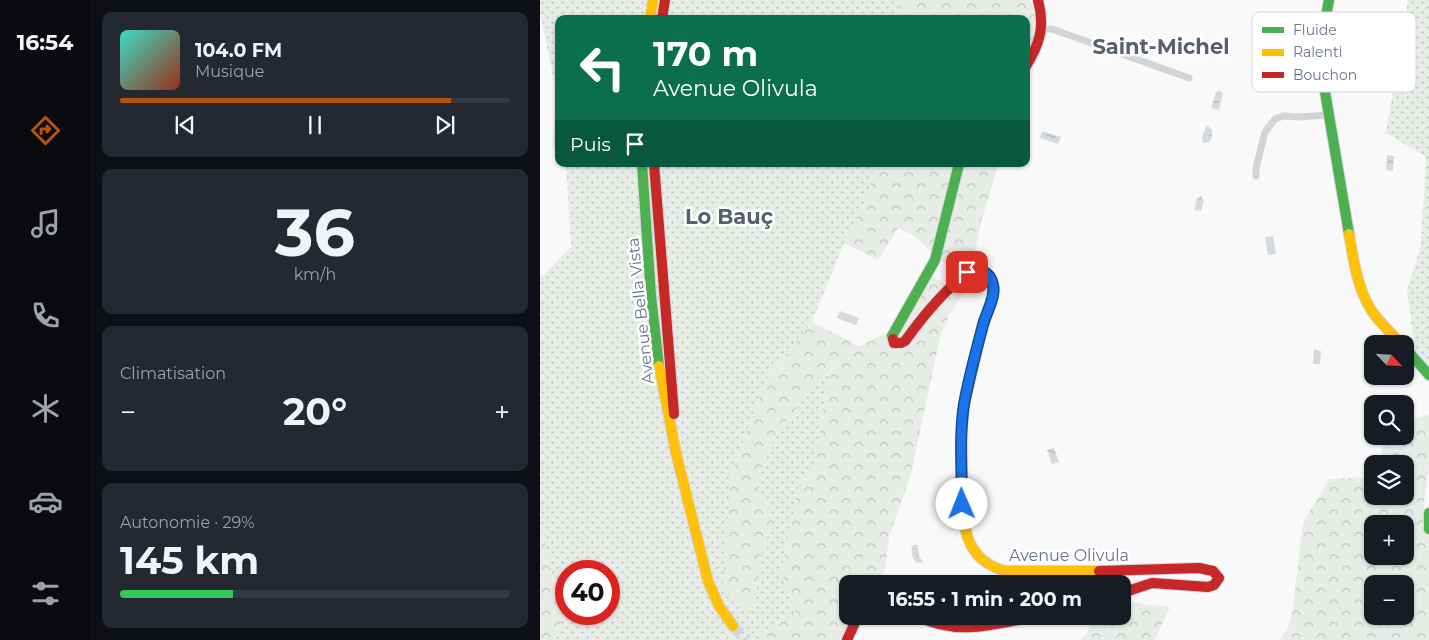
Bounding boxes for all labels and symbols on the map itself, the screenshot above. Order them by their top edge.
legend [1252,12,1416,92]
text: Fluide [1293,21,1337,39]
district label: Saint-Michel [1092,34,1230,59]
text: Ralenti [1293,43,1342,61]
text: Bouchon [1293,66,1357,84]
district label: Lo Bauç [685,204,774,229]
street label: Avenue Bella Vista [623,237,658,385]
pin [946,251,988,293]
north arrow [1364,335,1414,385]
position arrow [935,477,987,529]
street label: Avenue Olivula [1009,546,1129,565]
speed limit sign: 40 [555,560,620,625]

